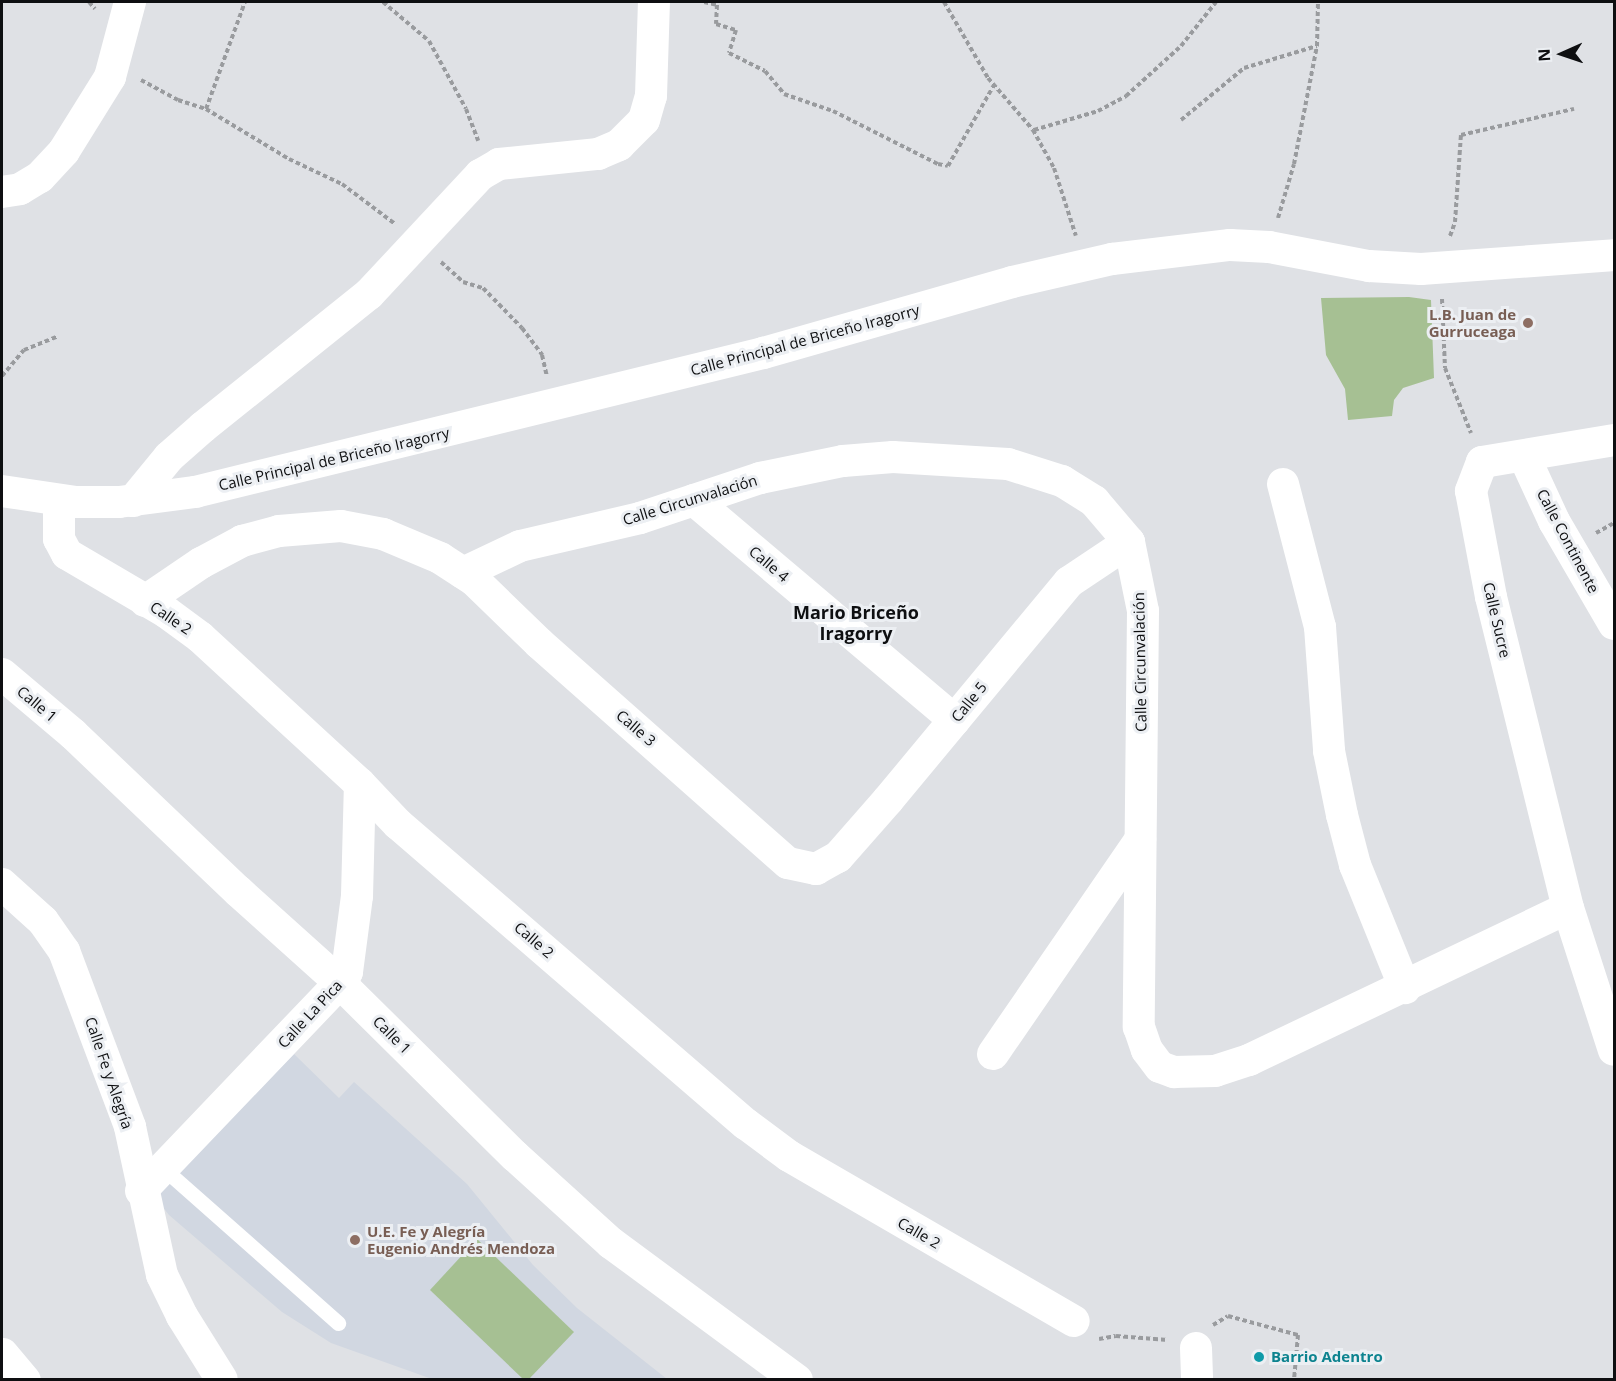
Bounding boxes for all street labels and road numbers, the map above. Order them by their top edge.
street label: Calle Principal de Briceño Iragorry [688,301,922,379]
street label: Calle Principal de Briceño Iragorry [217,424,451,494]
street label: Calle Circunvalación [621,471,759,529]
street label: Calle Continente [1533,486,1603,596]
street label: Calle 4 [745,542,793,586]
street label: Calle Sucre [1480,581,1514,659]
street label: Calle Circunvalación [1130,592,1150,732]
street label: Calle 2 [147,598,195,638]
street label: Calle 5 [947,678,991,726]
street label: Calle 1 [13,682,61,726]
street label: Calle 3 [613,706,659,750]
street label: Calle 2 [511,918,557,962]
street label: Calle La Pica [274,976,346,1052]
street label: Calle 1 [369,1012,415,1058]
street label: Calle Fe y Alegría [81,1015,137,1131]
street label: Calle 2 [894,1214,944,1252]

